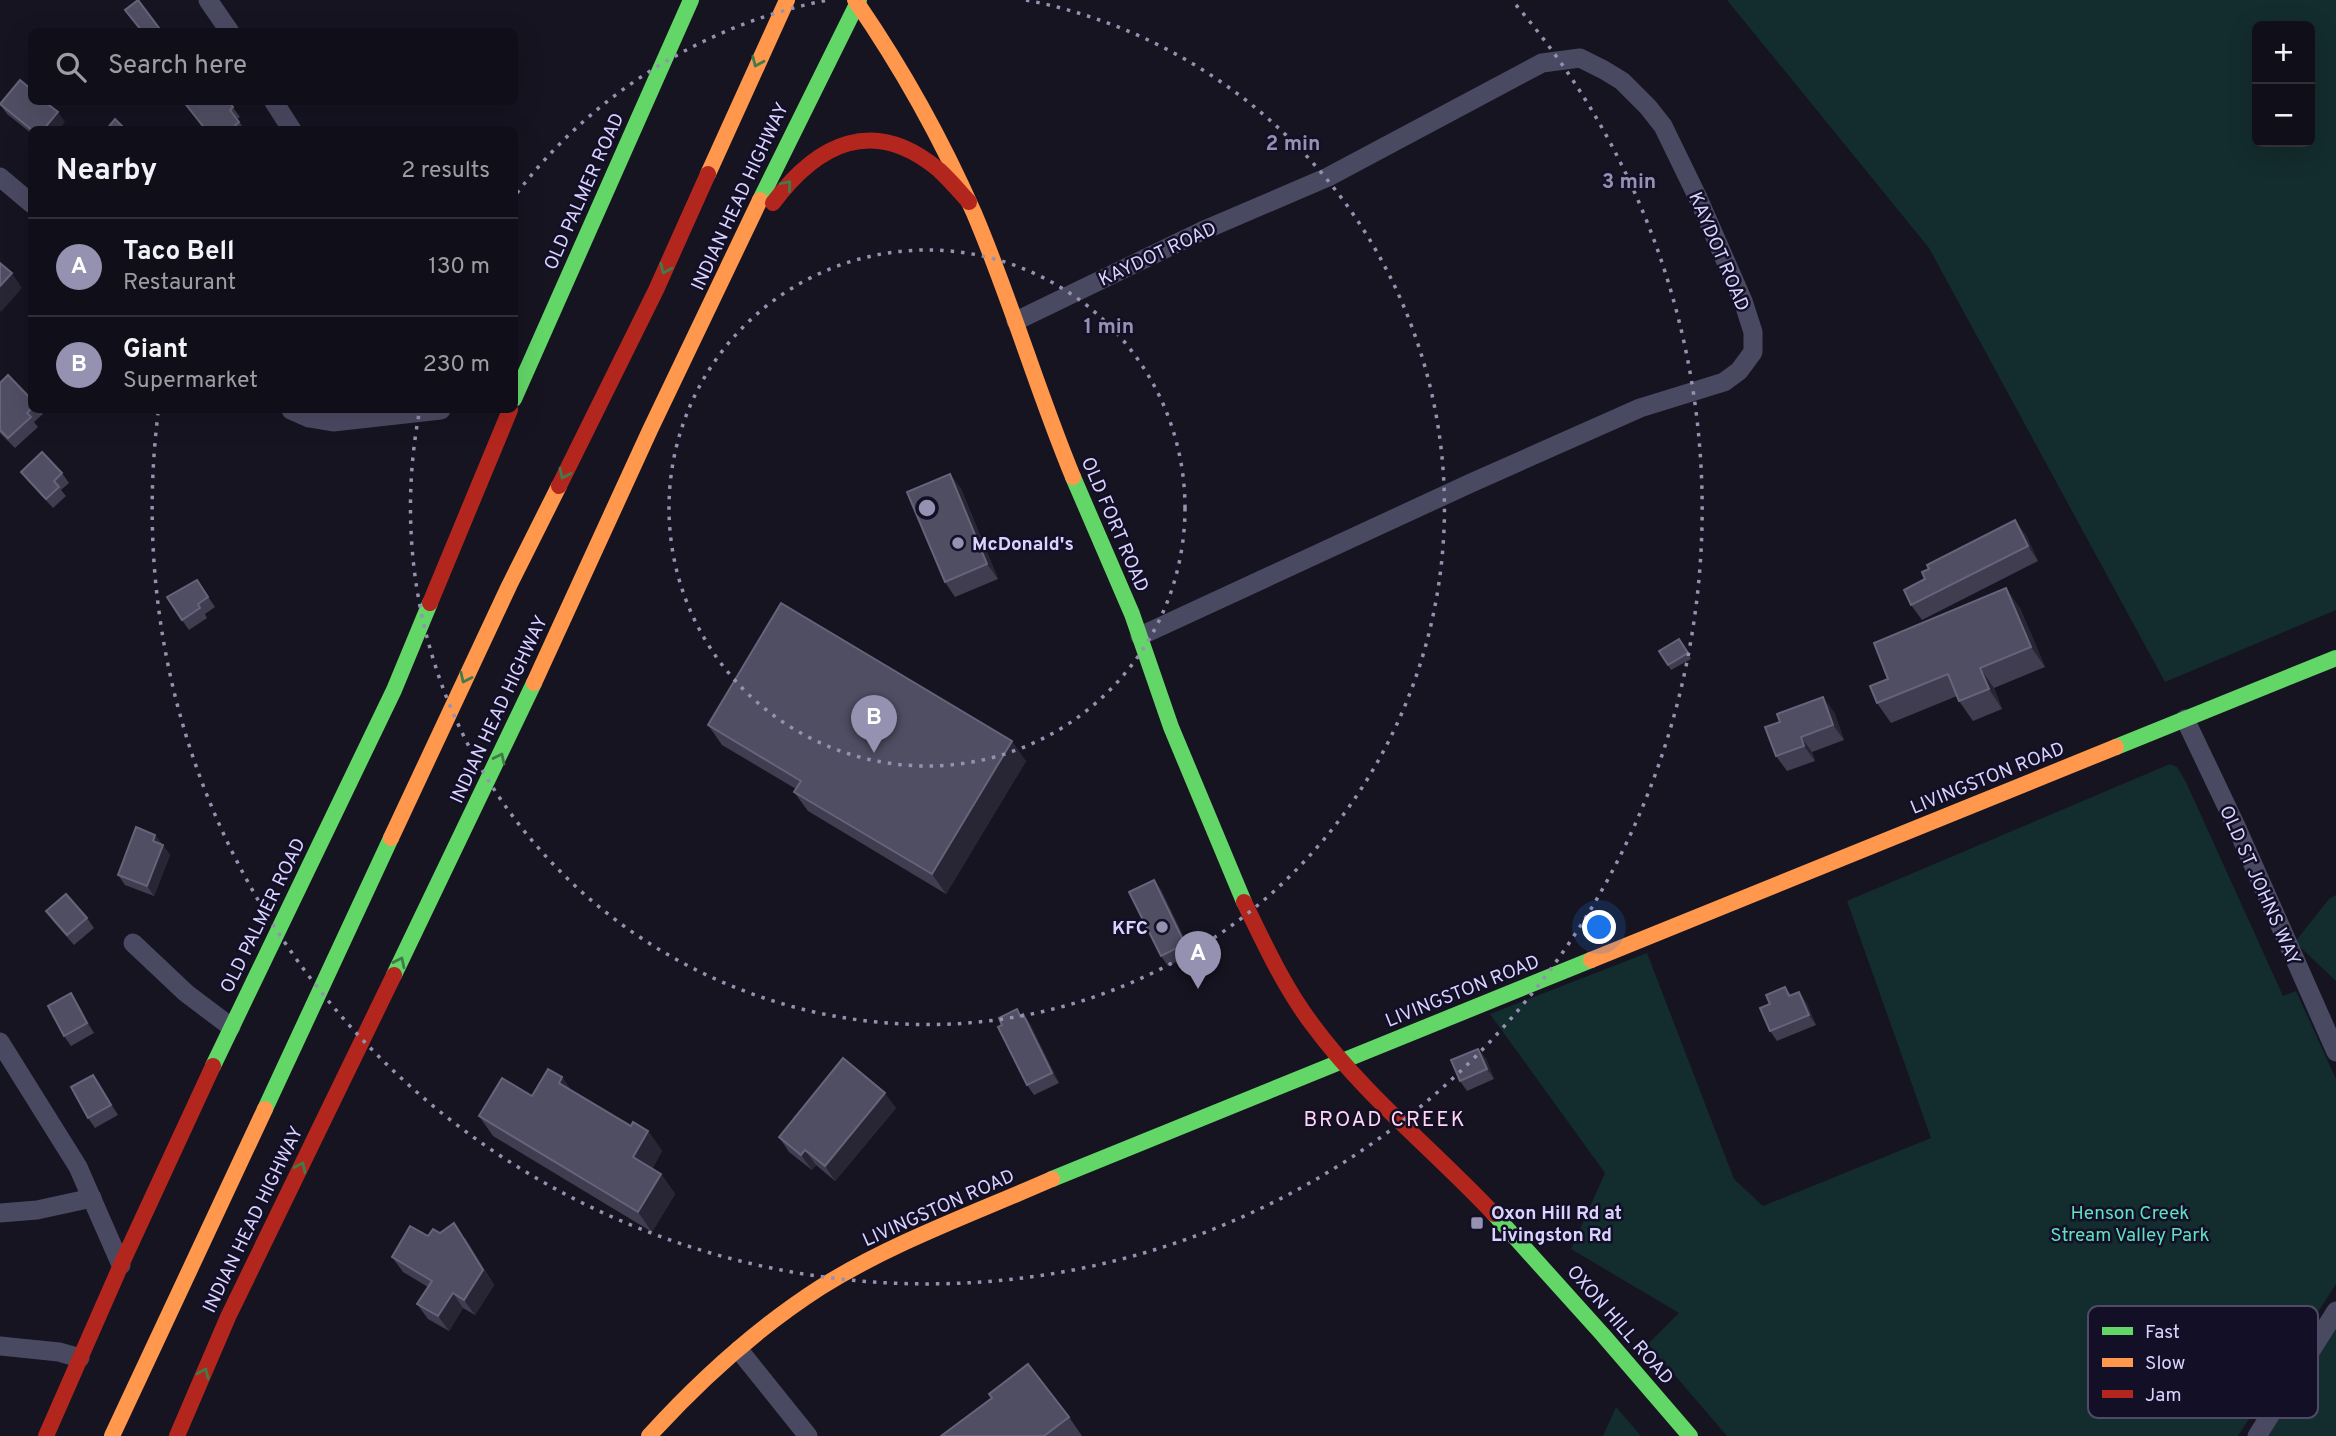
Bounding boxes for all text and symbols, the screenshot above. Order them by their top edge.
map controls [2252,21,2315,147]
button: + [2252,21,2315,84]
search box [28,28,518,105]
icon: search [52,48,90,86]
text: Search here [108,50,247,83]
one-way arrow [751,54,765,67]
button: − [2252,84,2315,147]
street label: INDIAN HEAD HIGHWAY [687,99,795,295]
street label: OLD PALMER ROAD [539,109,630,274]
text: 2 min [1266,131,1320,158]
text: Nearby [56,153,157,190]
text: 2 results [401,157,490,186]
text: 3 min [1602,169,1656,196]
one-way arrow [779,180,791,193]
street label: KAYDOT ROAD [1682,188,1754,315]
street label: KAYDOT ROAD [1095,217,1221,293]
text: Taco Bell [123,236,235,269]
text: A [71,253,87,282]
text: 130 m [428,253,490,282]
one-way arrow [659,262,673,275]
text: Restaurant [123,269,236,298]
text: 1 min [1084,314,1134,341]
text: Giant [123,334,188,367]
text: B [71,351,87,380]
text: 230 m [423,351,490,380]
text: Supermarket [123,367,258,396]
street label: OLD FORT ROAD [1075,454,1153,596]
one-way arrow [559,467,573,479]
centre of rings [915,496,939,520]
place label: McDonald's [972,533,1074,557]
marker: McDonald's [950,535,966,551]
street label: INDIAN HEAD HIGHWAY [446,612,554,808]
one-way arrow [460,671,474,684]
pin: B [851,695,897,753]
street label: LIVINGSTON ROAD [1907,737,2068,821]
one-way arrow [491,753,505,765]
street label: OLD ST JOHNS WAY [2213,802,2305,969]
street label: OLD PALMER ROAD [216,834,312,997]
your location [1582,910,1616,944]
place label: KFC [1112,917,1148,941]
marker: KFC [1154,919,1170,935]
pin: A [1175,931,1221,989]
street label: LIVINGSTON ROAD [1382,950,1543,1034]
one-way arrow [391,957,405,969]
district label: BROAD CREEK [1303,1107,1467,1134]
street label: INDIAN HEAD HIGHWAY [198,1123,309,1317]
one-way arrow [292,1162,306,1174]
street label: LIVINGSTON ROAD [859,1165,1019,1253]
place label: Oxon Hill Rd at Livingston Rd [1491,1202,1622,1248]
park label: Henson Creek Stream Valley Park [2050,1202,2210,1248]
marker: Oxon Hill Rd at Livingston Rd [1469,1215,1485,1231]
street label: OXON HILL ROAD [1561,1261,1678,1390]
legend [2088,1306,2318,1418]
text: Fast [2145,1321,2180,1345]
text: Slow [2145,1352,2185,1376]
one-way arrow [196,1368,210,1380]
text: Jam [2145,1384,2182,1408]

